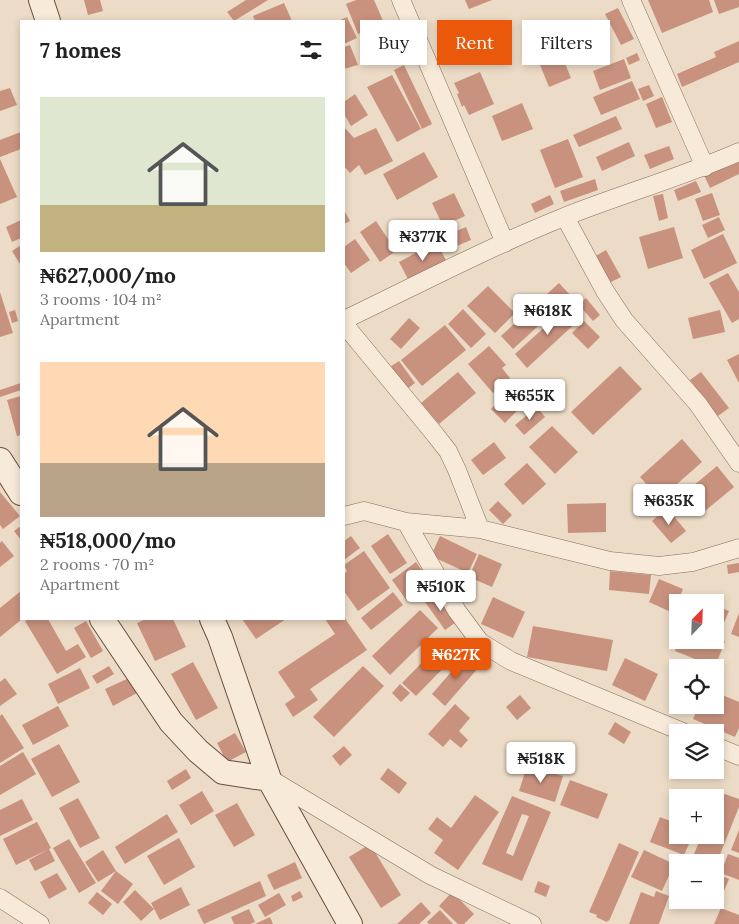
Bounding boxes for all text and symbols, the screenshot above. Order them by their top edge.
chip: Buy [360,20,427,65]
chip: Rent [437,20,512,65]
chip: Filters [522,20,610,65]
icon: filters [297,36,325,64]
text: 7 homes [40,37,121,64]
icon: home [138,129,228,219]
pin: ₦377K [388,220,458,262]
text: ₦377K [399,226,447,246]
text: ₦627,000/mo [40,262,176,289]
text: 3 rooms · 104 m² [40,289,162,309]
pin: ₦618K [513,294,583,336]
text: ₦618K [524,300,572,320]
text: Apartment [40,309,120,329]
pin: ₦655K [495,378,565,421]
text: ₦655K [505,385,555,405]
icon: home [138,394,228,484]
pin: ₦635K [634,484,704,526]
text: ₦635K [644,490,694,510]
text: ₦518,000/mo [40,527,176,554]
text: 2 rooms · 70 m² [40,554,154,574]
pin: ₦510K [406,570,476,612]
text: Apartment [40,574,120,594]
text: ₦510K [417,576,465,596]
north arrow [669,594,724,649]
map controls [669,594,724,909]
pin: ₦627K [421,638,491,680]
text: ₦627K [432,644,480,664]
button: locate [669,659,724,714]
button: layers [669,724,724,779]
pin: ₦518K [506,742,576,784]
text: ₦518K [517,748,565,768]
button: + [669,789,724,844]
button: − [669,854,724,909]

